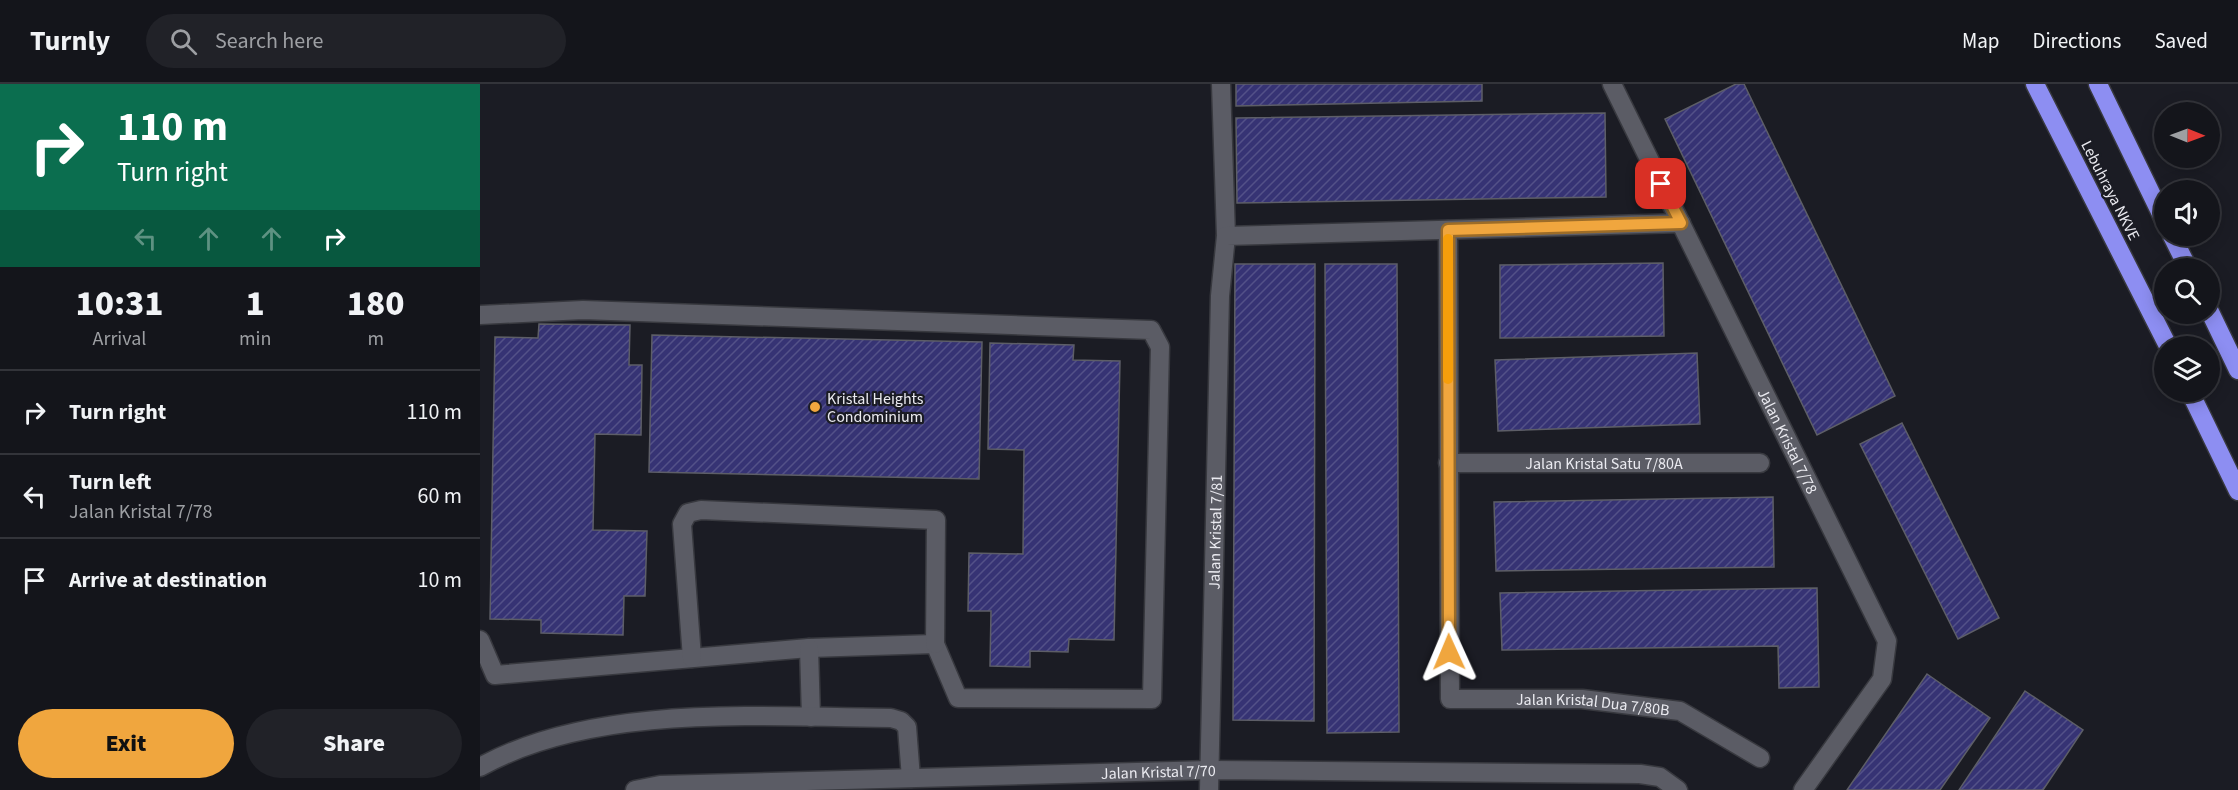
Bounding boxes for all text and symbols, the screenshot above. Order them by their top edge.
search box [146,14,566,68]
text: Turnly [30,21,110,61]
icon: search [167,25,200,58]
text: Search here [215,25,324,57]
text: Map [1962,26,2000,56]
text: Directions [2033,26,2121,56]
text: Saved [2154,26,2208,56]
text: 110 m [117,97,228,157]
north arrow [2154,102,2220,168]
map controls [2154,102,2220,402]
icon: right [18,108,96,186]
street label: Lebuhraya NKVE [2075,137,2145,244]
text: Turn right [117,153,228,192]
pin [1635,158,1686,209]
icon: arrive [1644,167,1677,200]
button: sound [2154,180,2220,246]
icon: left [129,222,162,255]
icon: ahead [192,222,225,255]
icon: ahead [255,222,288,255]
icon: right [318,222,351,255]
button: search [2154,258,2220,324]
text: 10:31 [75,278,164,329]
text: 1 [246,278,265,329]
text: 180 [347,278,405,329]
text: Arrival [93,325,146,353]
text: min [239,325,271,353]
text: m [367,325,384,353]
button: layers [2154,336,2220,402]
street label: Jalan Kristal 7/78 [1752,385,1823,498]
place label: Kristal Heights Condominium [827,388,924,428]
icon: right [18,396,51,429]
text: Turn right [69,396,166,428]
text: 110 m [407,396,462,428]
marker: Kristal Heights Condominium [808,400,822,414]
street label: Jalan Kristal Satu 7/80A [1525,453,1683,475]
text: Turn left [69,466,151,498]
street label: Jalan Kristal 7/81 [1203,474,1228,590]
icon: left [18,480,51,513]
text: 60 m [417,480,462,512]
text: Jalan Kristal 7/78 [69,498,213,526]
icon: arrive [18,564,51,597]
text: Arrive at destination [69,564,267,596]
text: 10 m [417,564,462,596]
position arrow [1417,620,1481,684]
street label: Jalan Kristal Dua 7/80B [1516,689,1671,722]
button: Exit [18,709,234,778]
button: Share [246,709,462,778]
street label: Jalan Kristal 7/70 [1101,760,1216,785]

